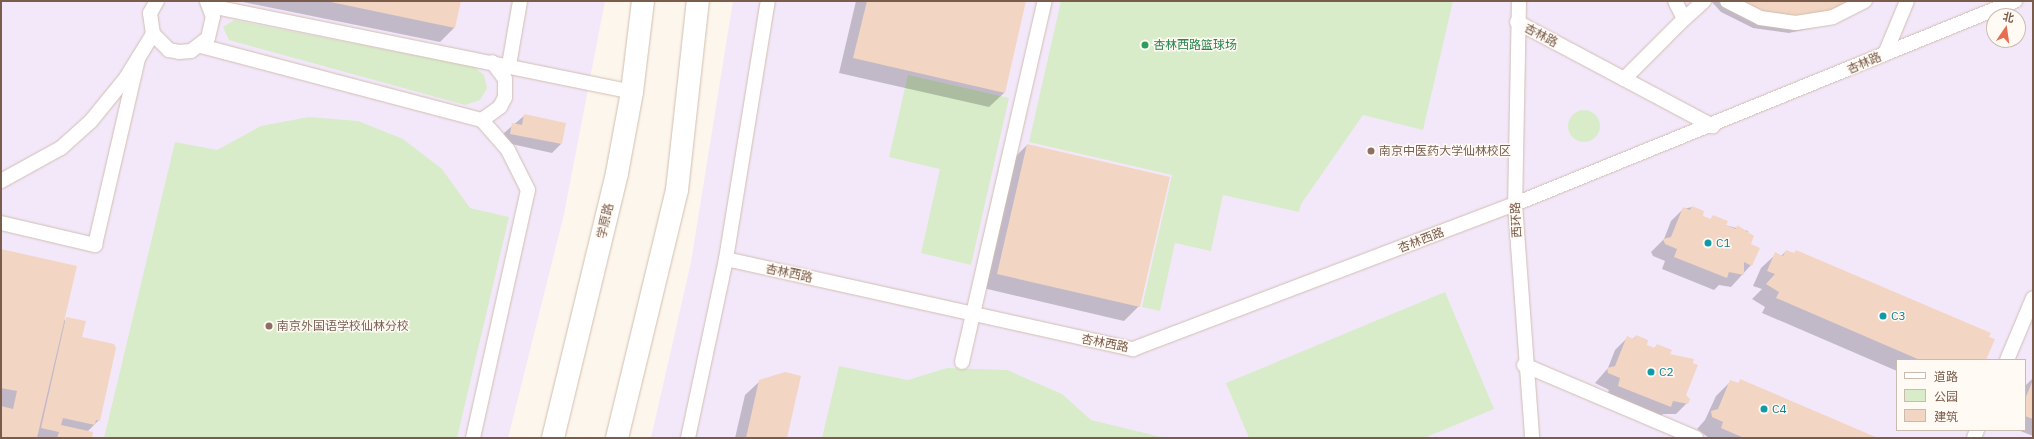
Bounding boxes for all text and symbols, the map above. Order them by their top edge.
north arrow [1986,8,2026,48]
text: 北 [2002,9,2015,25]
street label: 杏林路 [1522,20,1560,50]
place label: 杏林西路篮球场 [1153,38,1237,52]
marker: 杏林西路篮球场 [1140,40,1150,50]
street label: 杏林路 [1845,49,1883,77]
place label: 南京中医药大学仙林校区 [1379,144,1511,158]
marker: 南京中医药大学仙林校区 [1366,146,1376,156]
street label: 学原路 [594,202,616,240]
street label: 西环路 [1508,202,1524,238]
street label: 杏林西路 [1396,225,1446,255]
place label: C1 [1716,236,1731,250]
marker: C1 [1703,238,1713,248]
street label: 杏林西路 [764,261,814,285]
place label: C3 [1891,309,1906,323]
marker: C3 [1878,311,1888,321]
place label: 南京外国语学校仙林分校 [277,319,409,333]
marker: 南京外国语学校仙林分校 [264,321,274,331]
street label: 杏林西路 [1080,331,1130,355]
legend [1896,359,2026,431]
place label: C2 [1659,365,1674,379]
marker: C2 [1646,367,1656,377]
text: 道路 [1934,369,1958,384]
text: 公园 [1934,389,1958,404]
place label: C4 [1772,402,1787,416]
marker: C4 [1759,404,1769,414]
text: 建筑 [1934,409,1958,424]

